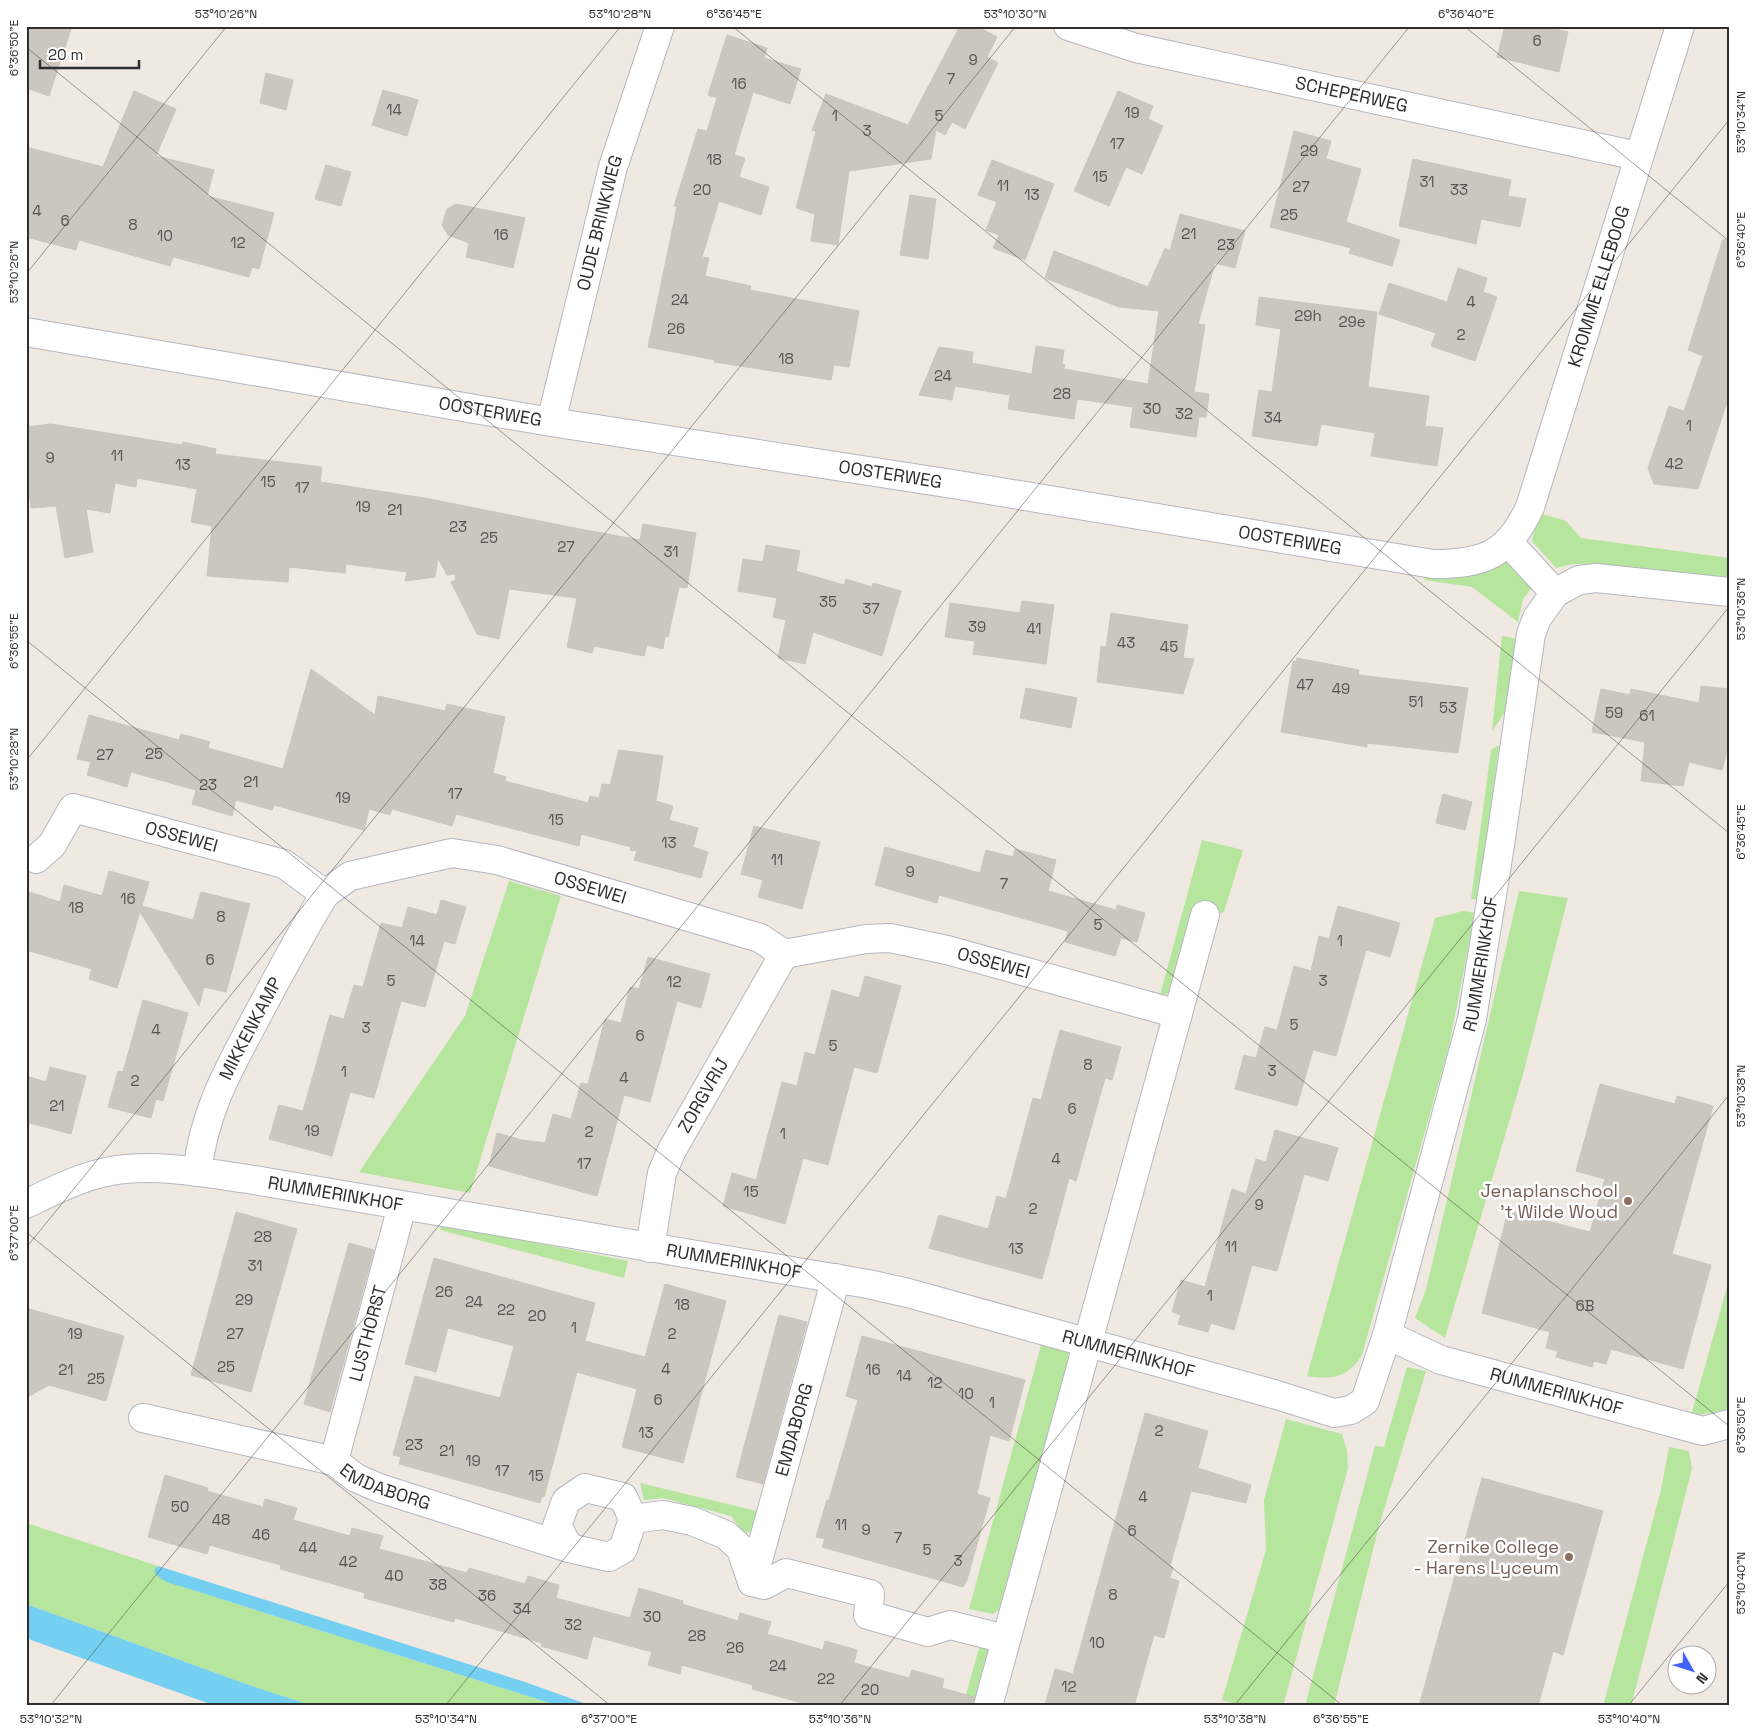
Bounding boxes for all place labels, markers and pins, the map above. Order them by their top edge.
place label: Jenaplanschool 't Wilde Woud [1480,1179,1618,1223]
marker: Jenaplanschool 't Wilde Woud [1622,1195,1634,1207]
place label: Zernike College - Harens Lyceum [1414,1535,1559,1579]
marker: Zernike College - Harens Lyceum [1563,1551,1575,1563]

